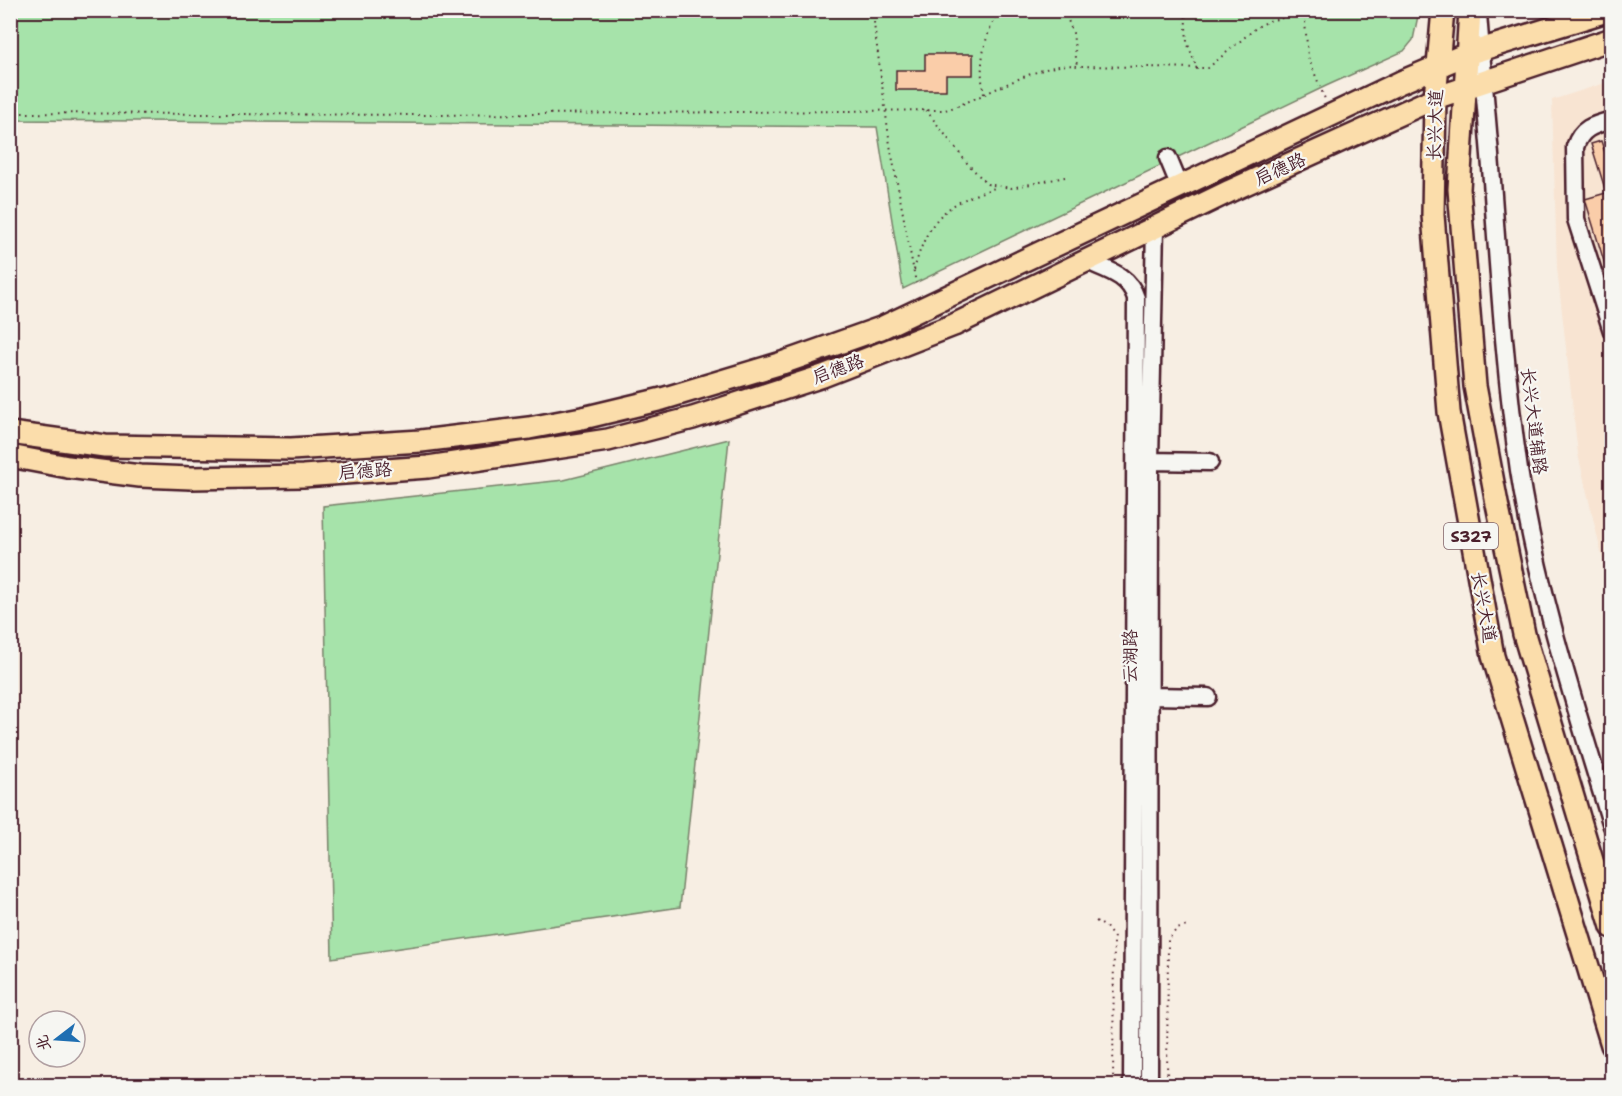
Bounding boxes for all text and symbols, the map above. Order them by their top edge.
street label: 长兴大道 [1422,89,1448,161]
street label: 启德路 [1250,147,1310,191]
street label: 启德路 [809,348,867,390]
street label: 长兴大道辅路 [1516,366,1552,476]
street label: 启德路 [337,457,393,485]
road number: S327 [1444,523,1498,549]
street label: 长兴大道 [1466,569,1502,645]
street label: 云湖路 [1118,629,1142,683]
north arrow [27,1009,87,1069]
text: 北 [31,1033,56,1054]

